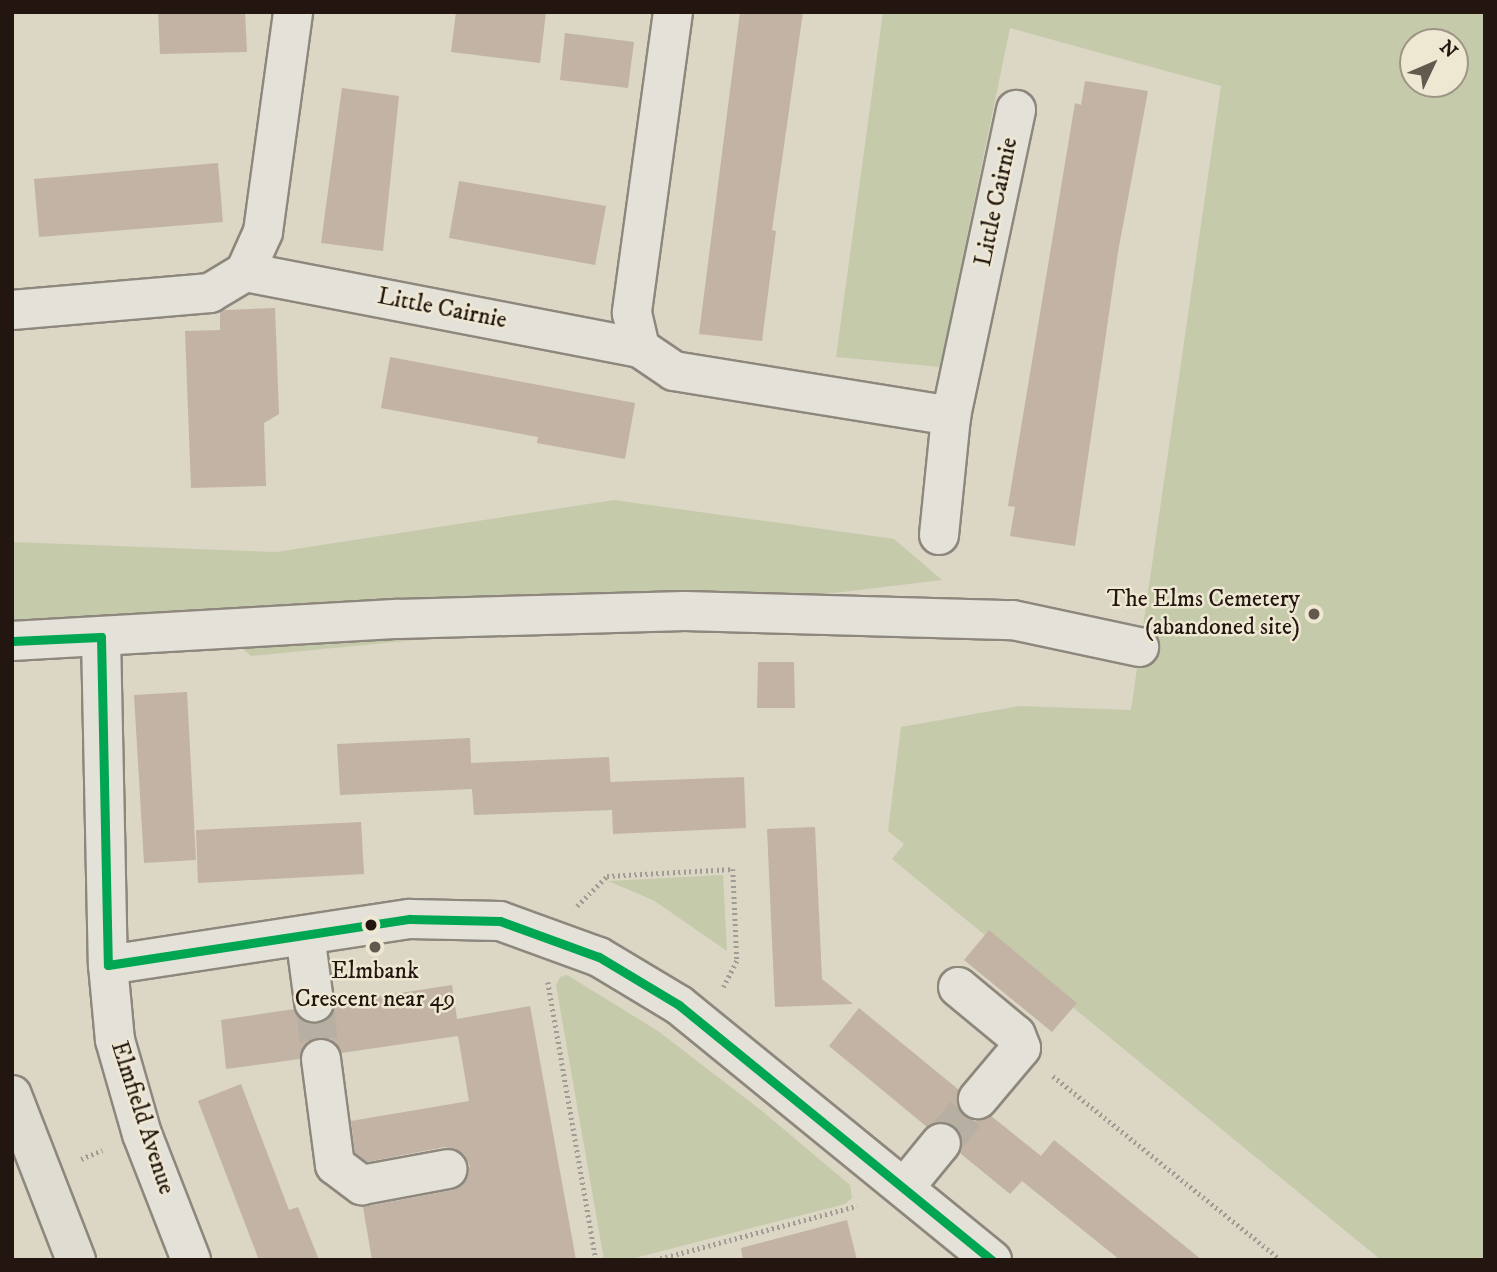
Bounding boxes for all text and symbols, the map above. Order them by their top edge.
north arrow [1399,28,1469,98]
text: N [1434,36,1462,63]
street label: Little Cairnie [969,135,1025,269]
street label: Little Cairnie [375,282,509,336]
place label: The Elms Cemetery (abandoned site) [1107,586,1300,642]
marker: The Elms Cemetery (abandoned site) [1306,606,1322,622]
unlabelled marker [364,918,378,932]
marker: Elmbank Crescent near 49 [367,939,383,955]
place label: Elmbank Crescent near 49 [295,958,455,1014]
street label: Elmfield Avenue [104,1038,180,1198]

